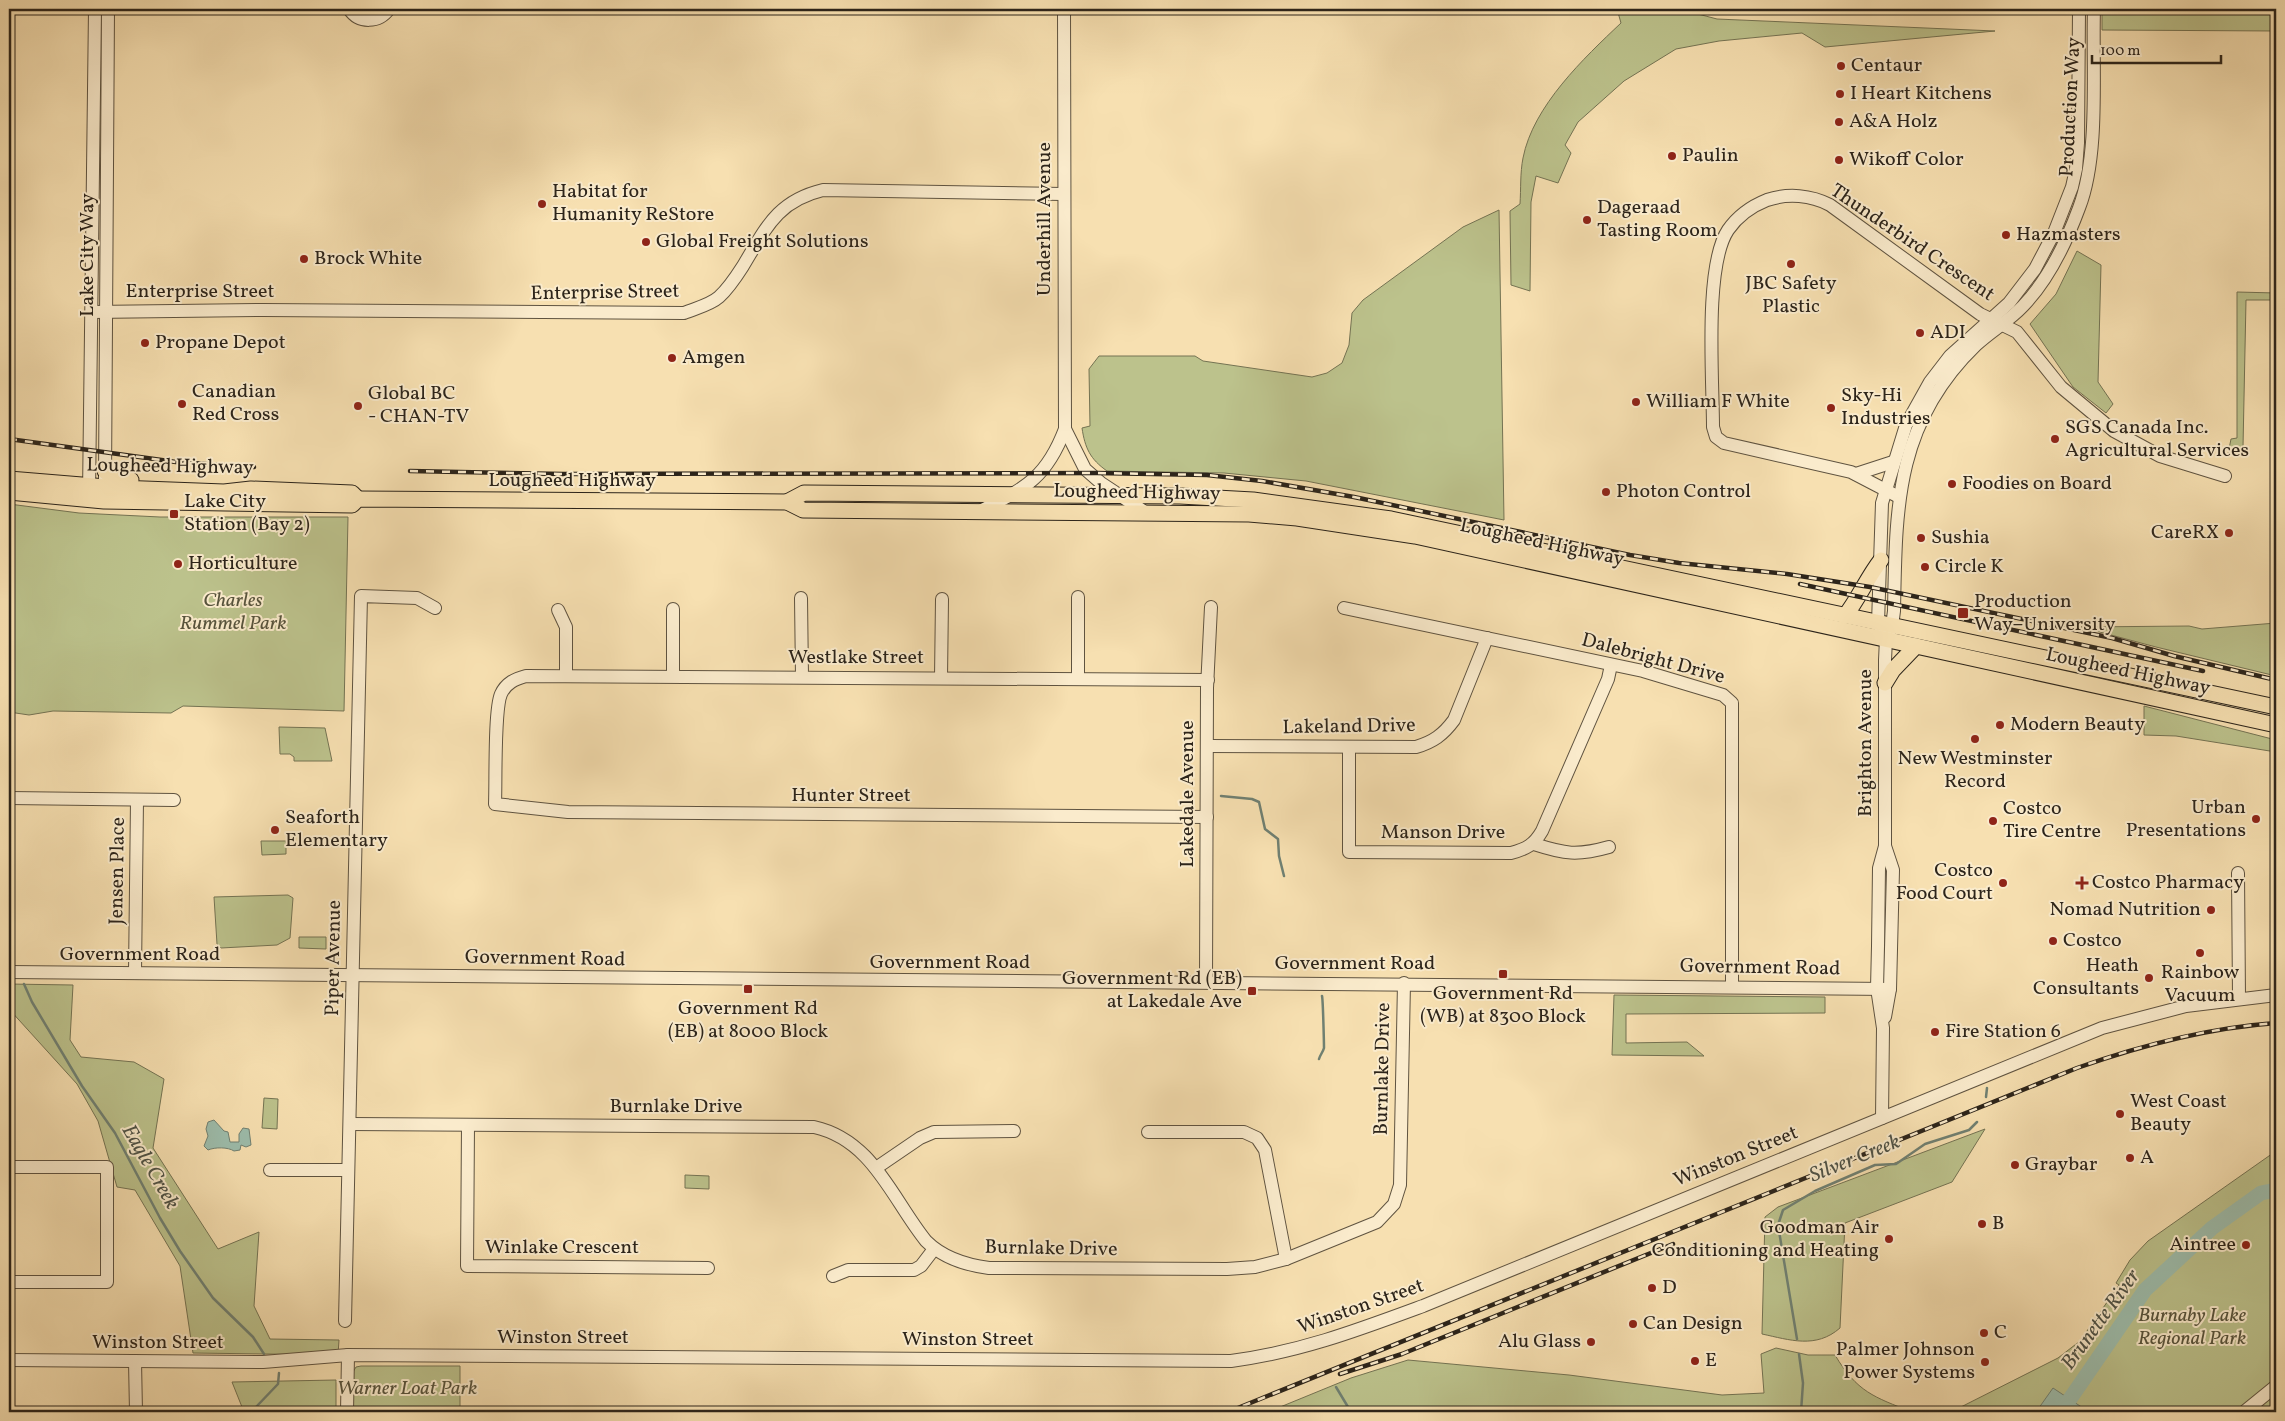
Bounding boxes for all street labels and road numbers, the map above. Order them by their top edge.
street label: Production Way [2053,36,2089,178]
street label: Underhill Avenue [1031,142,1059,296]
street label: Thunderbird Crescent [1824,177,2000,309]
street label: Lake City Way [74,193,102,317]
street label: Enterprise Street [126,278,274,306]
street label: Enterprise Street [530,278,680,308]
street label: Lougheed Highway [86,452,254,482]
street label: Lougheed Highway [488,467,656,495]
street label: Lougheed Highway [1053,478,1221,508]
street label: Lougheed Highway [1457,512,1627,574]
street label: Dalebright Drive [1578,626,1728,692]
street label: Lougheed Highway [2043,641,2213,703]
street label: Westlake Street [788,644,924,672]
street label: Brighton Avenue [1852,669,1880,817]
street label: Lakeland Drive [1282,712,1416,742]
street label: Lakedale Avenue [1174,720,1202,868]
street label: Hunter Street [791,782,911,810]
street label: Jensen Place [103,817,133,925]
street label: Manson Drive [1381,819,1505,847]
street label: Piper Avenue [319,900,349,1016]
street label: Government Road [60,941,220,969]
street label: Government Road [465,944,625,974]
street label: Government Road [870,949,1030,977]
street label: Government Road [1275,950,1435,978]
street label: Government Road [1680,953,1840,983]
street label: Burnlake Drive [1368,1002,1398,1136]
street label: Burnlake Drive [610,1093,742,1121]
street label: Winston Street [1670,1119,1802,1195]
street label: Winlake Crescent [485,1234,639,1262]
street label: Burnlake Drive [984,1234,1118,1264]
street label: Winston Street [1294,1272,1428,1342]
street label: Winston Street [497,1324,629,1352]
street label: Winston Street [902,1326,1034,1354]
street label: Winston Street [92,1329,224,1357]

